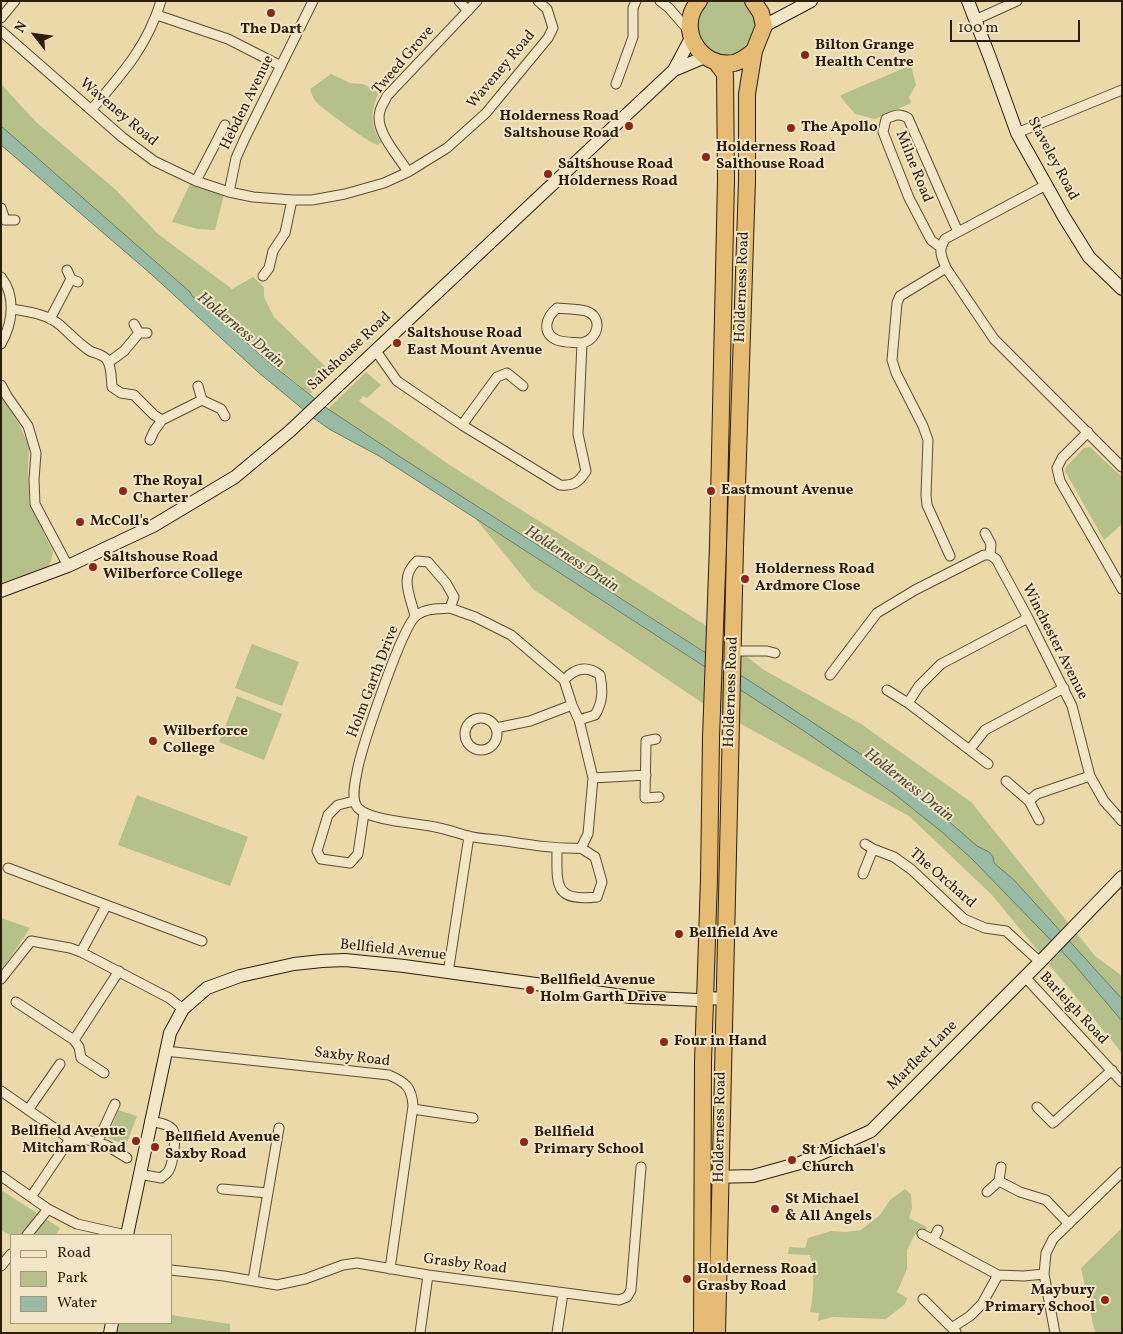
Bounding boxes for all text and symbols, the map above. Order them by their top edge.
marker: The Dart [265,7,277,19]
north arrow [10,10,60,60]
scale bar [953,10,1083,42]
text: N [11,18,32,36]
text: 100 m [958,18,998,39]
place label: The Dart [240,21,302,39]
street label: Tweed Grove [369,23,439,99]
street label: Waveney Road [464,27,540,113]
place label: Bilton Grange Health Centre [815,37,914,72]
marker: Bilton Grange Health Centre [799,49,811,61]
street label: Hebden Avenue [217,53,279,153]
street label: Waveney Road [75,75,161,151]
place label: Holderness Road Saltshouse Road [499,108,619,143]
street label: Staveley Road [1022,114,1082,204]
place label: The Apollo [801,119,878,137]
marker: Holderness Road Saltshouse Road [623,120,635,132]
marker: The Apollo [785,122,797,134]
street label: Milne Road [890,128,936,206]
place label: Holderness Road Salthouse Road [716,139,836,174]
marker: Holderness Road Salthouse Road [700,151,712,163]
place label: Saltshouse Road Holderness Road [558,156,678,191]
marker: Saltshouse Road Holderness Road [542,168,554,180]
street label: Holderness Road [732,231,754,343]
water label: Holderness Drain [192,289,288,373]
street label: Saltshouse Road [304,309,396,395]
place label: Saltshouse Road East Mount Avenue [407,325,542,360]
marker: Saltshouse Road East Mount Avenue [391,337,403,349]
place label: The Royal Charter [133,473,203,508]
place label: Eastmount Avenue [721,482,853,500]
marker: The Royal Charter [117,485,129,497]
marker: Eastmount Avenue [705,485,717,497]
place label: McColl's [90,513,149,531]
marker: McColl's [74,516,86,528]
water label: Holderness Drain [520,522,622,598]
place label: Saltshouse Road Wilberforce College [103,549,243,584]
marker: Saltshouse Road Wilberforce College [87,561,99,573]
place label: Holderness Road Ardmore Close [755,561,875,596]
marker: Holderness Road Ardmore Close [739,573,751,585]
street label: Winchester Avenue [1017,581,1091,703]
street label: Holm Garth Drive [344,623,404,741]
street label: Holderness Road [721,636,743,748]
place label: Wilberforce College [163,723,248,758]
marker: Wilberforce College [147,735,159,747]
water label: Holderness Drain [859,745,957,827]
street label: The Orchard [905,845,979,913]
place label: Bellfield Ave [689,925,778,943]
marker: Bellfield Ave [673,928,685,940]
street label: Bellfield Avenue [339,936,447,966]
street label: Barleigh Road [1035,969,1111,1049]
place label: Bellfield Avenue Holm Garth Drive [540,972,666,1007]
marker: Bellfield Avenue Holm Garth Drive [524,984,536,996]
street label: Marfleet Lane [884,1017,962,1095]
place label: Four in Hand [674,1033,767,1051]
marker: Four in Hand [658,1036,670,1048]
street label: Saxby Road [313,1044,391,1072]
street label: Holderness Road [711,1071,731,1183]
place label: Bellfield Avenue Mitcham Road [11,1123,126,1158]
place label: Bellfield Primary School [534,1124,644,1159]
place label: Bellfield Avenue Saxby Road [165,1129,280,1164]
marker: Bellfield Avenue Mitcham Road [130,1135,142,1147]
marker: Bellfield Primary School [518,1136,530,1148]
marker: Bellfield Avenue Saxby Road [149,1141,161,1153]
place label: St Michael's Church [802,1142,886,1177]
marker: St Michael's Church [786,1154,798,1166]
place label: St Michael & All Angels [785,1191,872,1226]
marker: St Michael & All Angels [769,1203,781,1215]
legend [10,1234,172,1324]
text: Road [57,1243,91,1264]
street label: Grasby Road [422,1251,508,1279]
place label: Holderness Road Grasby Road [697,1261,817,1296]
text: Park [57,1268,88,1289]
marker: Holderness Road Grasby Road [681,1273,693,1285]
place label: Maybury Primary School [985,1282,1095,1317]
text: Water [57,1293,97,1314]
marker: Maybury Primary School [1099,1294,1111,1306]

